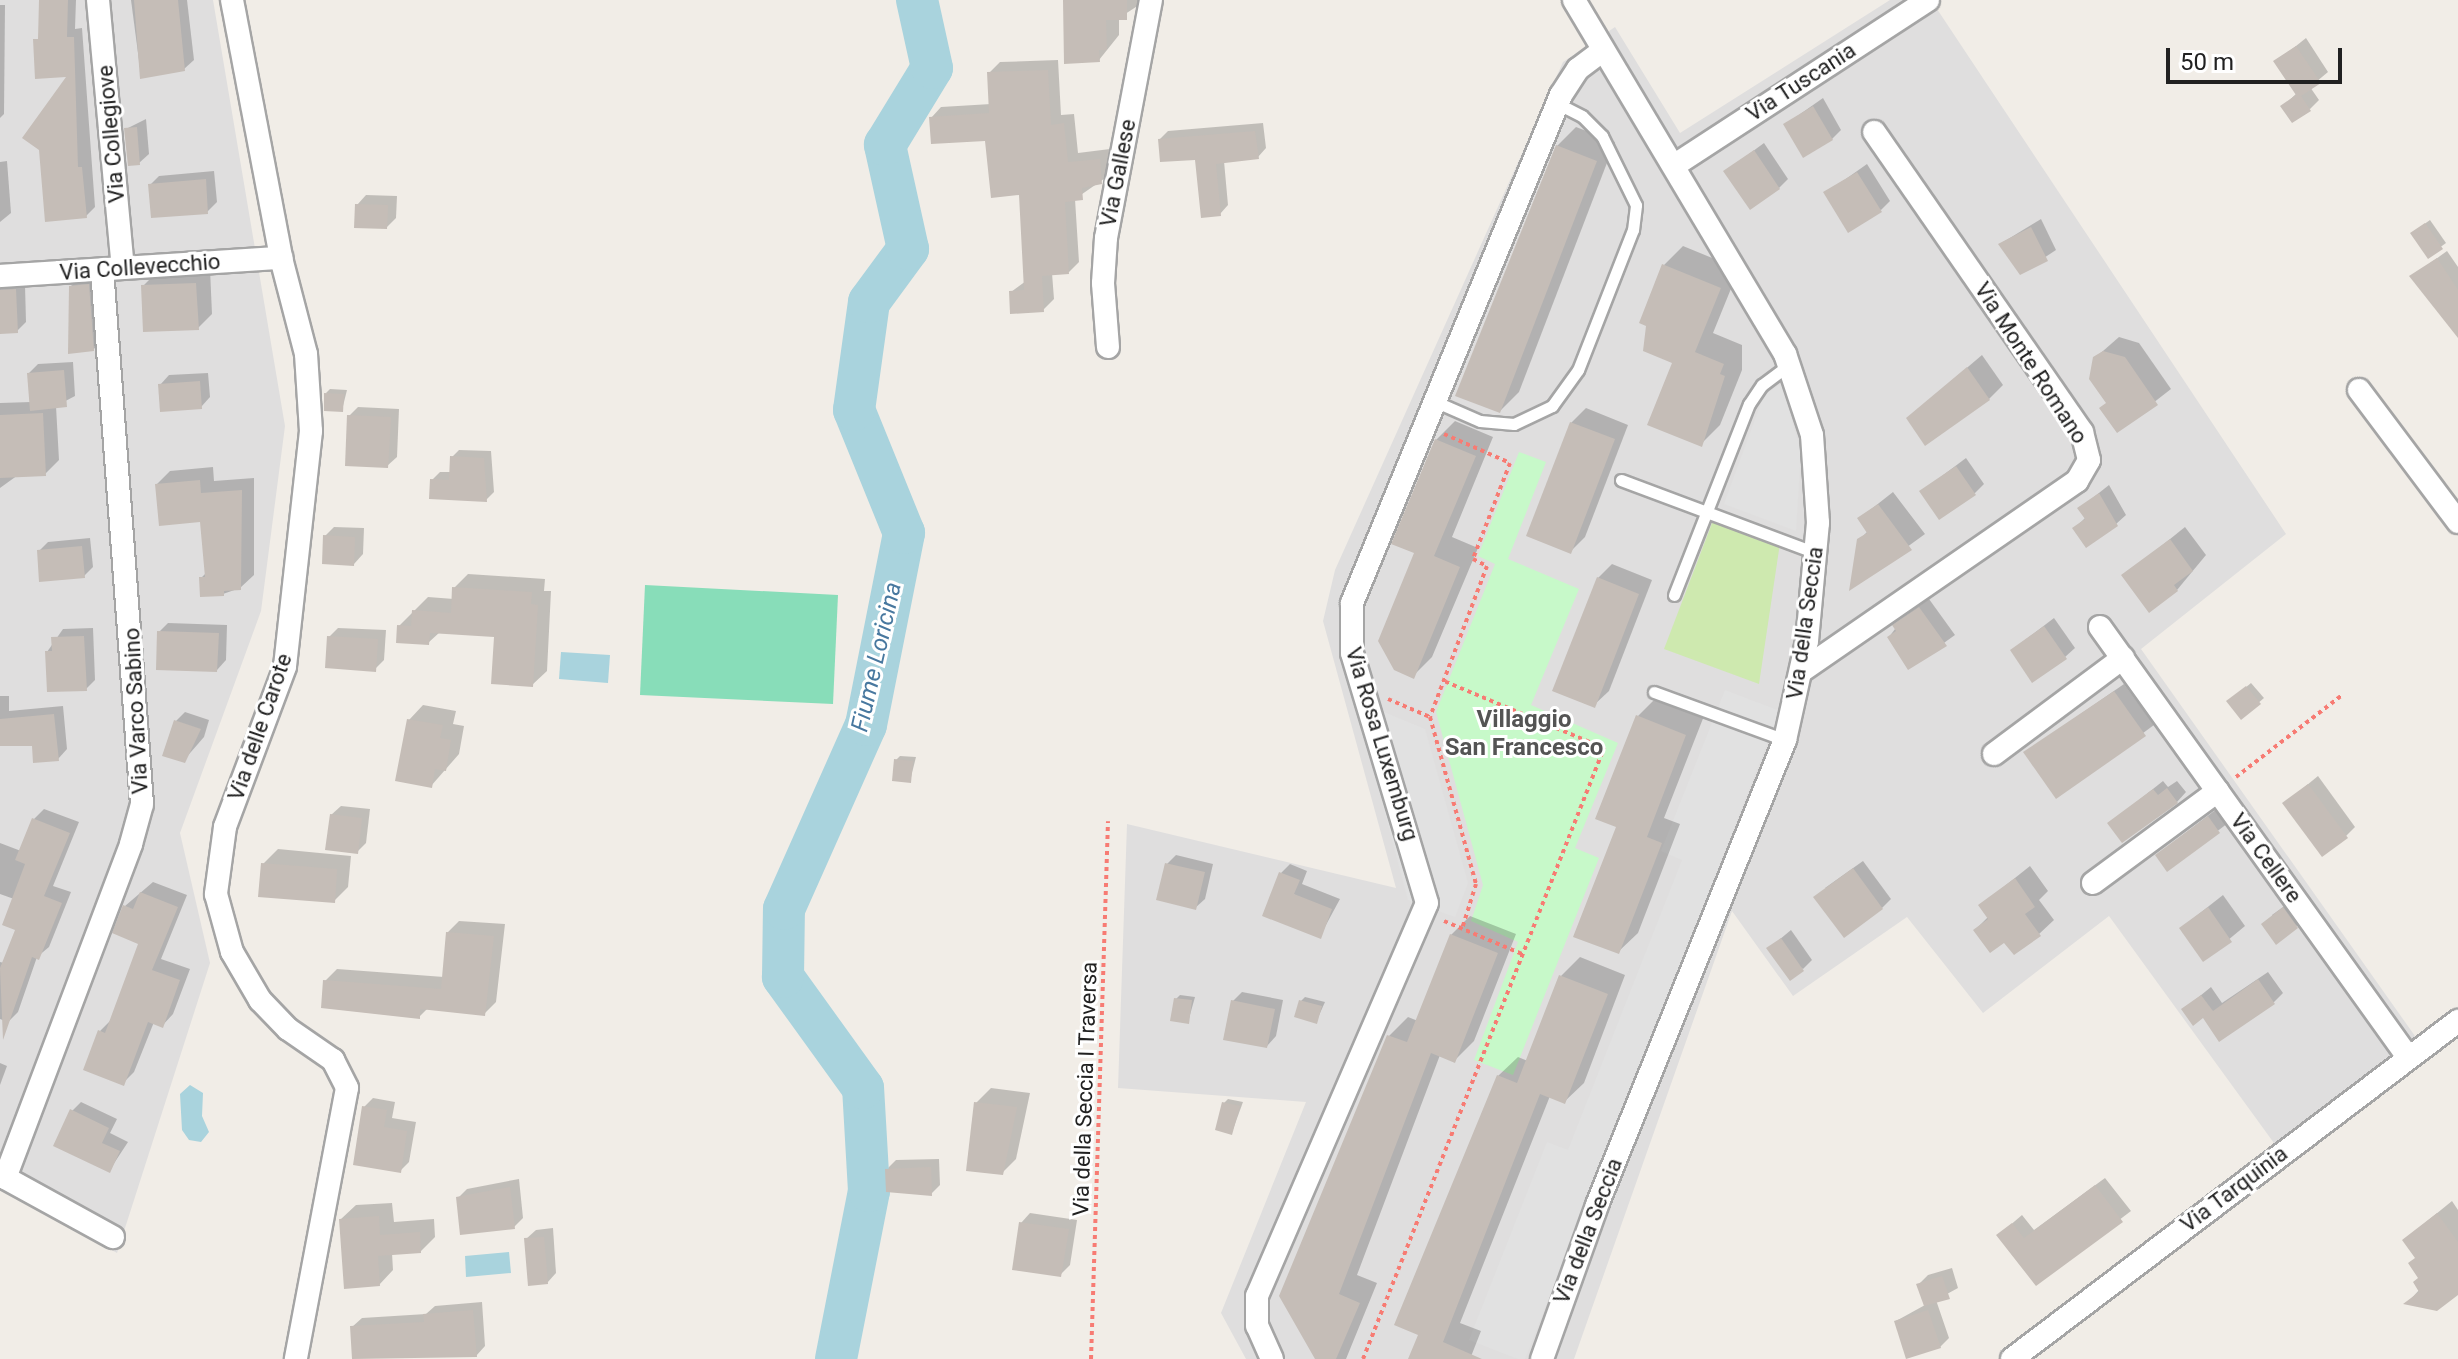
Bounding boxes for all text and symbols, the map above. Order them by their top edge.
scale bar [2170,32,2346,82]
street label: Via Tuscania [1741,37,1861,127]
text: 50 m [2180,48,2234,76]
street label: Via Collegiove [92,64,130,204]
street label: Via Gallese [1095,117,1141,229]
street label: Via Collevecchio [59,248,221,286]
street label: Via Monte Romano [1969,277,2093,449]
street label: Via della Seccia [1781,545,1829,701]
water label: Fiume Loricina [846,579,908,735]
street label: Via Varco Sabino [118,627,154,795]
street label: Via Rosa Luxemburg [1340,644,1424,844]
street label: Via delle Carote [223,650,297,804]
district label: Villaggio San Francesco [1445,706,1603,762]
street label: Via Cellere [2225,808,2307,908]
street label: Via della Seccia I Traversa [1067,961,1103,1217]
street label: Via Tarquinia [2175,1140,2293,1238]
street label: Via della Seccia [1548,1154,1628,1308]

